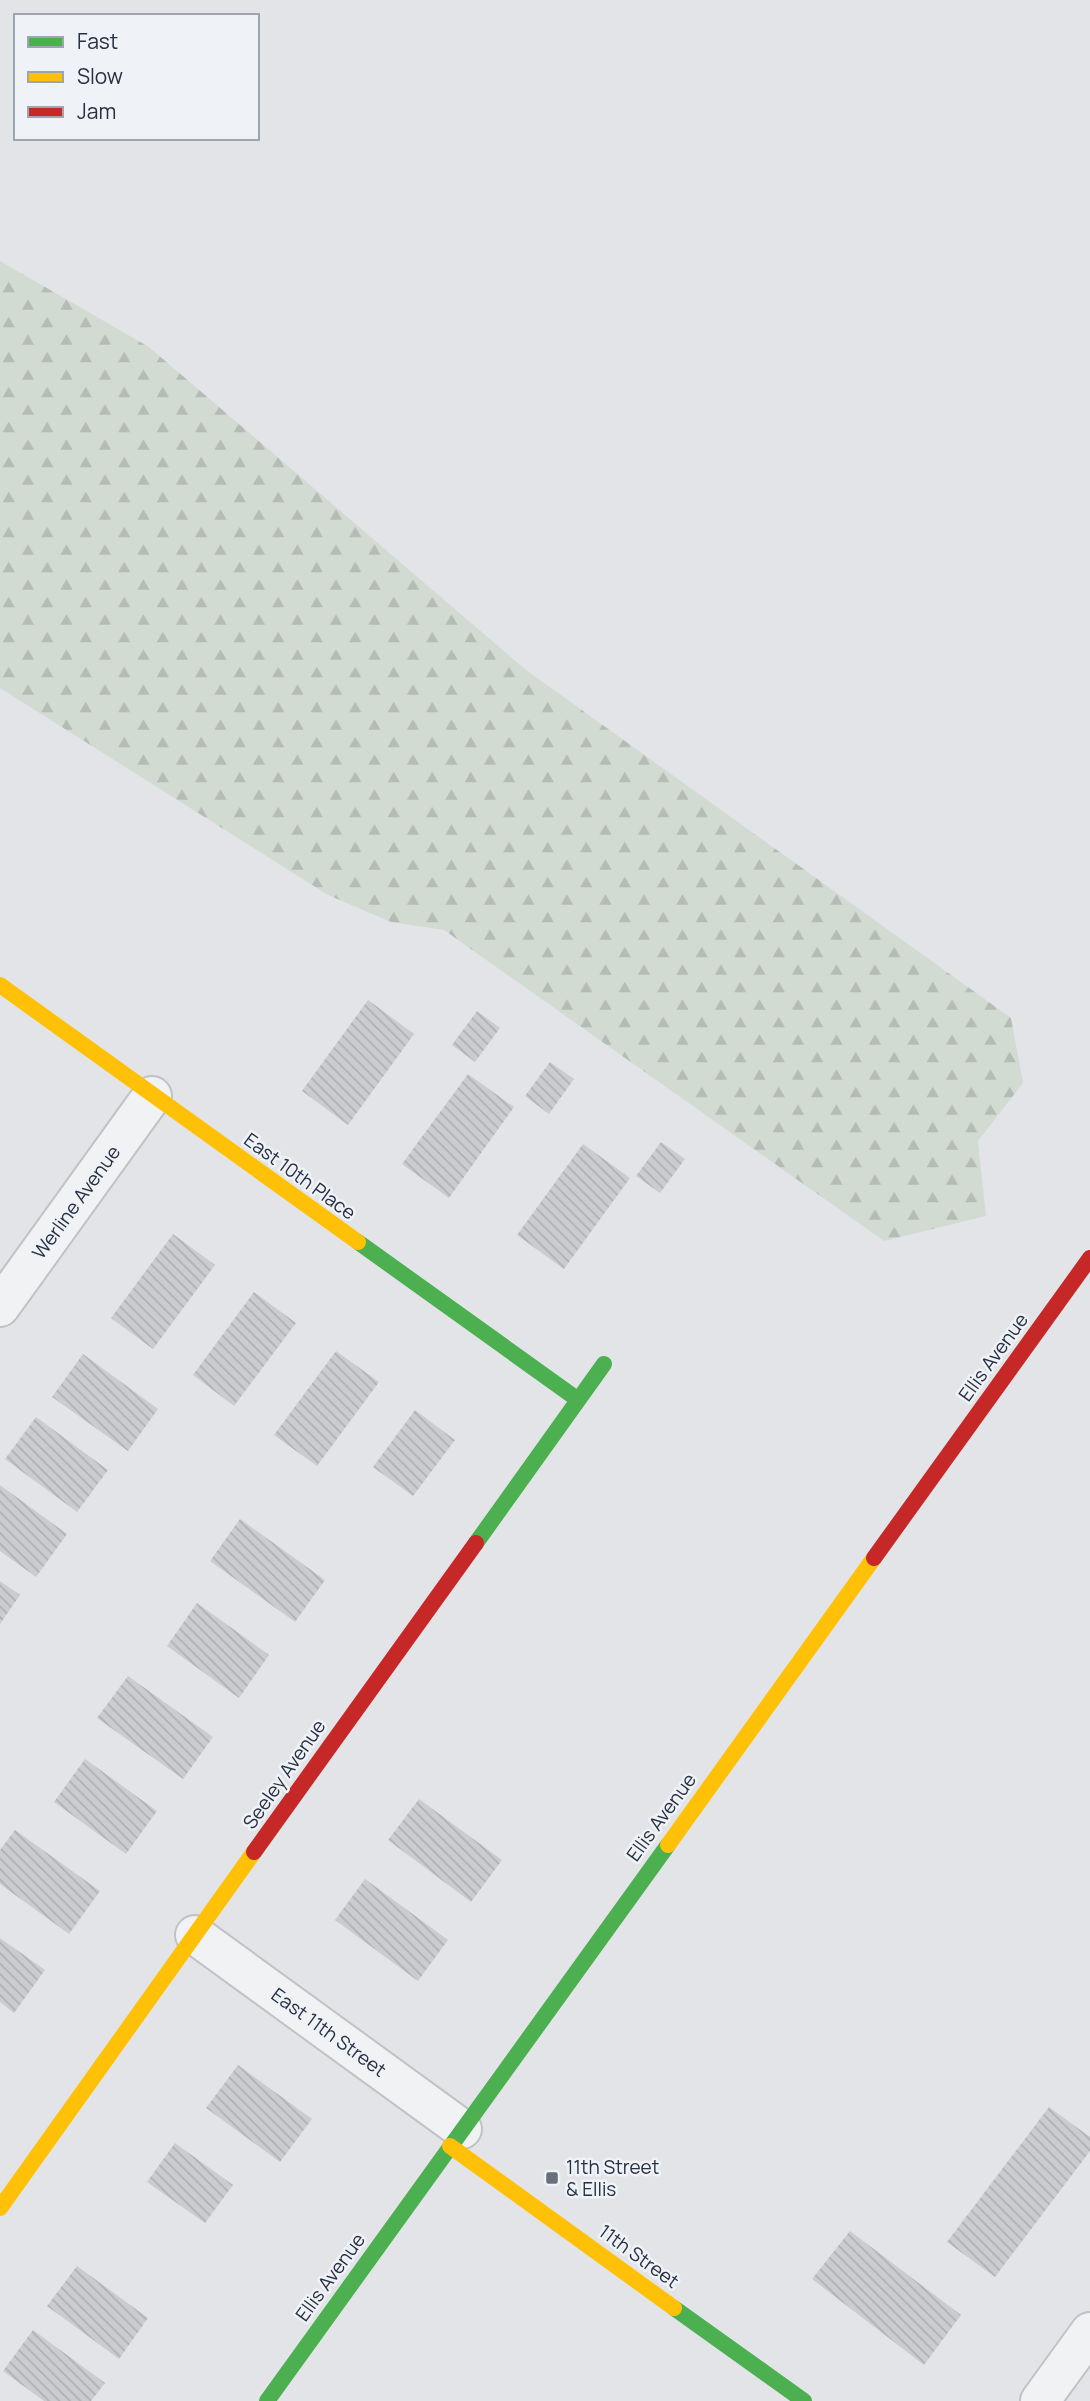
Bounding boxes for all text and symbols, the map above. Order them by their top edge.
legend [14,14,259,140]
text: Fast [77,27,118,55]
text: Slow [77,62,123,90]
text: Jam [77,97,116,125]
street label: East 10th Place [239,1127,361,1225]
street label: Werline Avenue [26,1140,126,1264]
street label: Ellis Avenue [952,1308,1034,1406]
street label: Seeley Avenue [237,1714,331,1834]
street label: Ellis Avenue [620,1768,702,1866]
street label: East 11th Street [266,1981,392,2083]
place label: 11th Street & Ellis [566,2154,659,2202]
marker: 11th Street & Ellis [544,2170,560,2186]
street label: 11th Street [594,2218,684,2294]
street label: Ellis Avenue [289,2228,371,2326]

